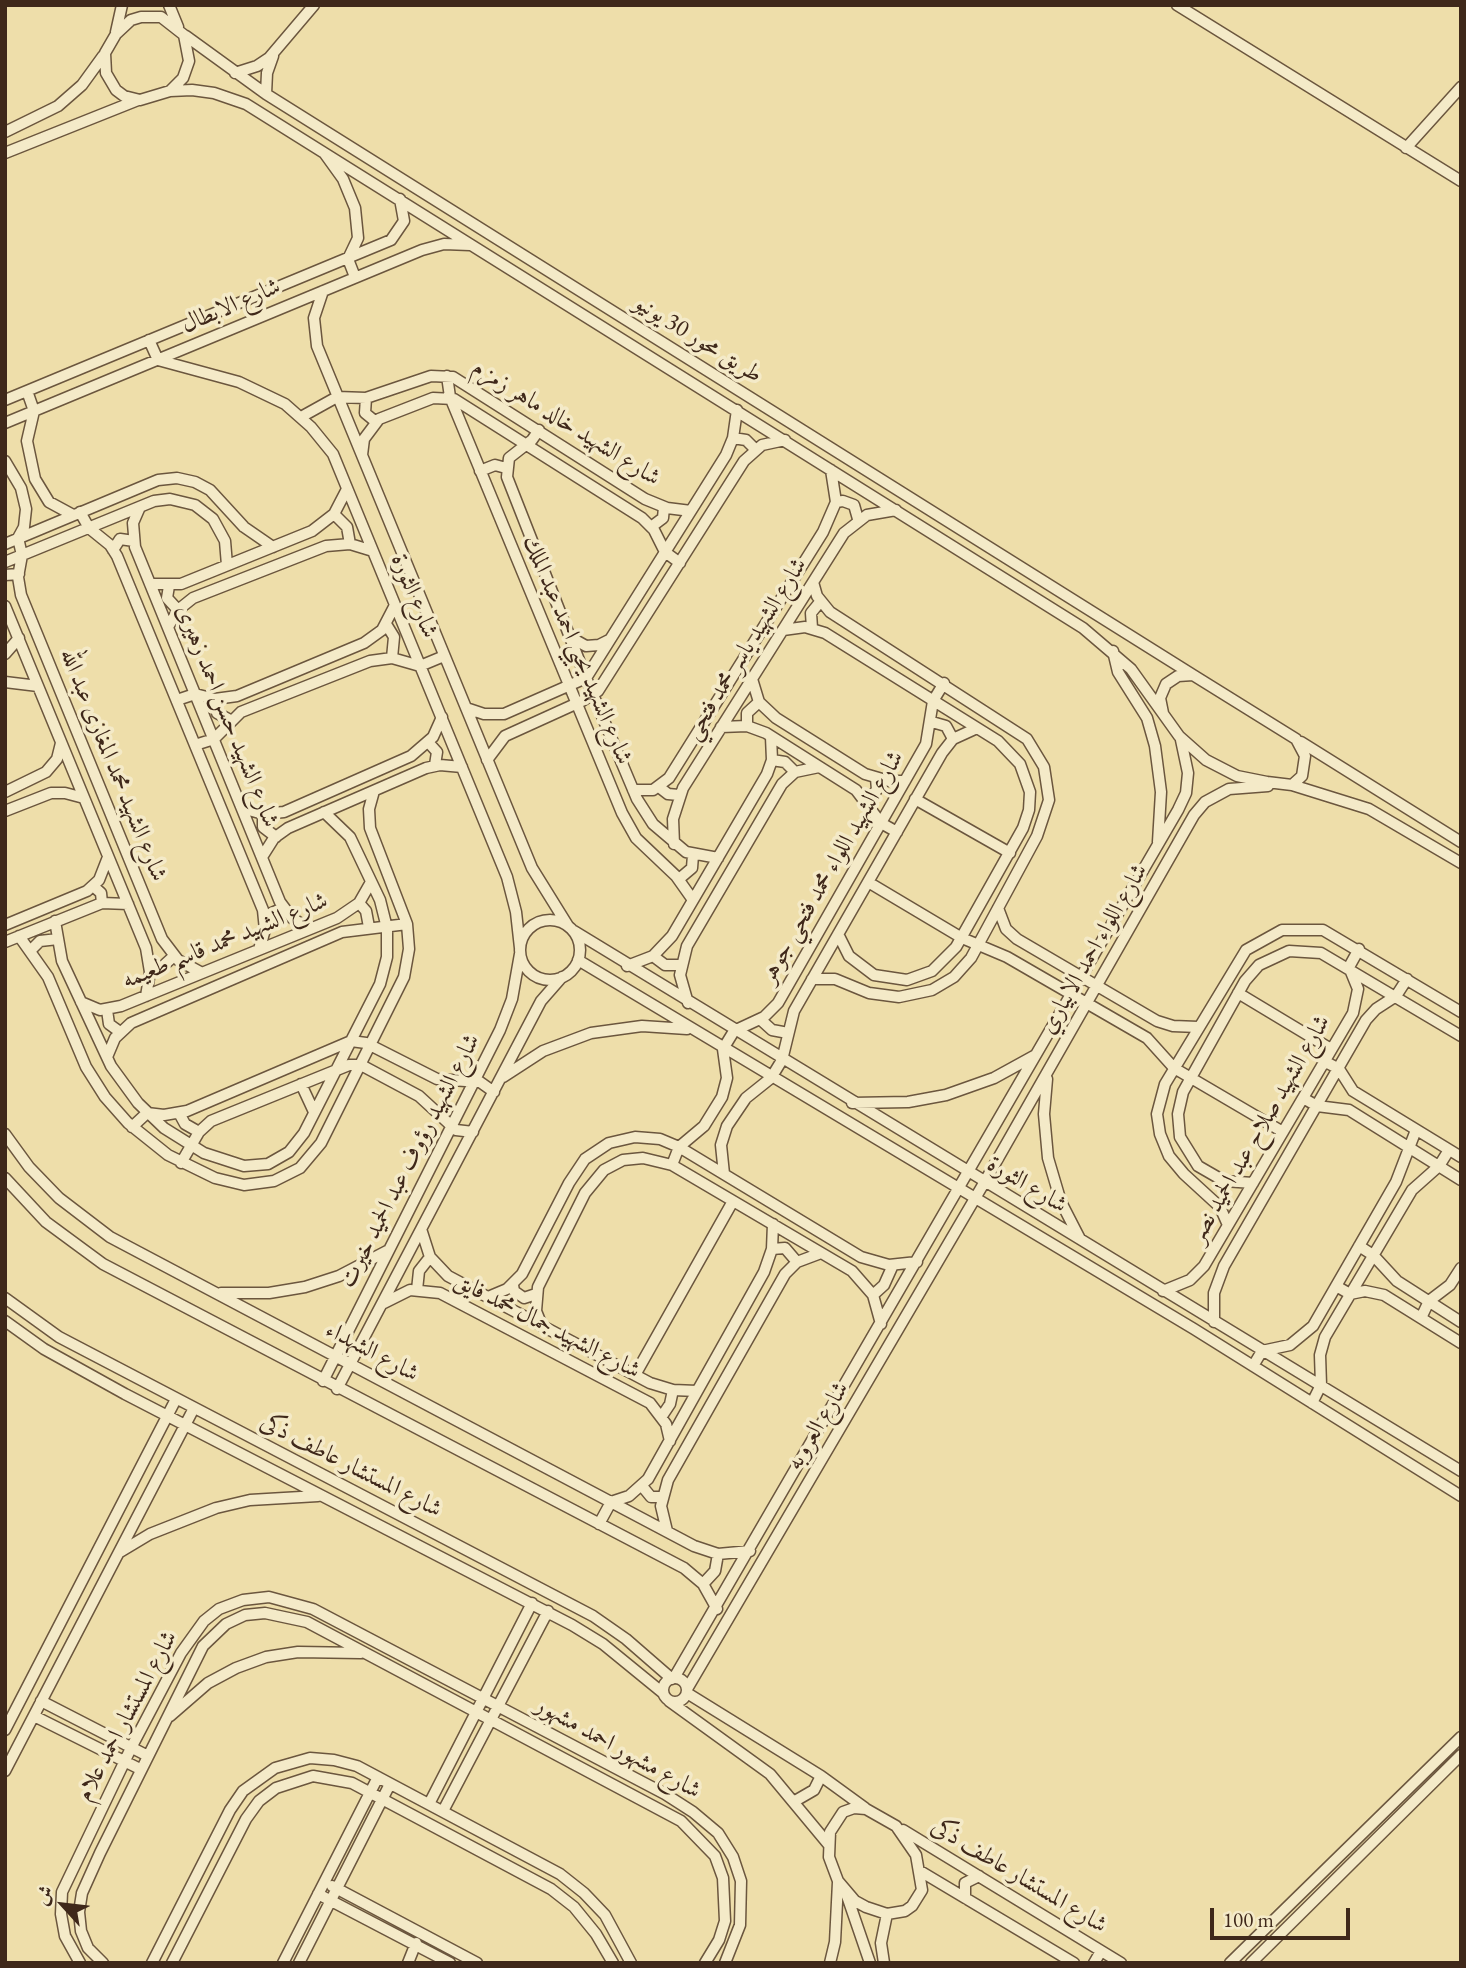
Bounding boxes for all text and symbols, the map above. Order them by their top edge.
street label: شارع الابطال [177,272,285,340]
street label: طريق محور 30 يونيو [629,288,767,390]
street label: شارع الشهيد خالد ماهر زمزم [466,353,666,493]
street label: شارع الشهيد يحيي احمد عبد الملك [516,531,638,769]
street label: شارع الثورة [384,550,444,642]
street label: شارع الشهيد ياسر محمد فتحي [678,552,814,746]
street label: شارع الشهيد حسن احمد زهيرى [169,600,285,832]
street label: شارع الشهيد محمد المغازى عبد الله [53,644,173,886]
street label: شارع الشهيد اللواء محمد فتحي جوهر [754,746,910,988]
street label: شارع اللواء احمد الابياري [1034,859,1154,1039]
street label: شارع الشهيد محمد قاسم طعيمه [118,887,332,995]
street label: شارع الشهيد صلاح عبد الحميد نصر [1183,1010,1337,1248]
street label: شارع الشهيد رؤوف عبد الحميد خيرت [333,1029,487,1293]
street label: شارع الثورة [982,1150,1072,1220]
street label: شارع الشهيد جمال محمد فايق [449,1266,645,1386]
street label: شارع الشهداء [320,1315,424,1389]
street label: شارع العروبه [780,1377,856,1475]
street label: شارع المستشار عاطف ذكى [255,1408,447,1524]
street label: شارع المستشار احمد علام [70,1626,184,1806]
street label: شارع مشهور احمد مشهور [530,1691,706,1805]
street label: شارع المستشار عاطف ذكى [926,1812,1112,1940]
north arrow [28,1870,98,1940]
text: ش [28,1881,59,1909]
scale bar [1214,1895,1354,1939]
text: 100 m [1223,1906,1274,1933]

